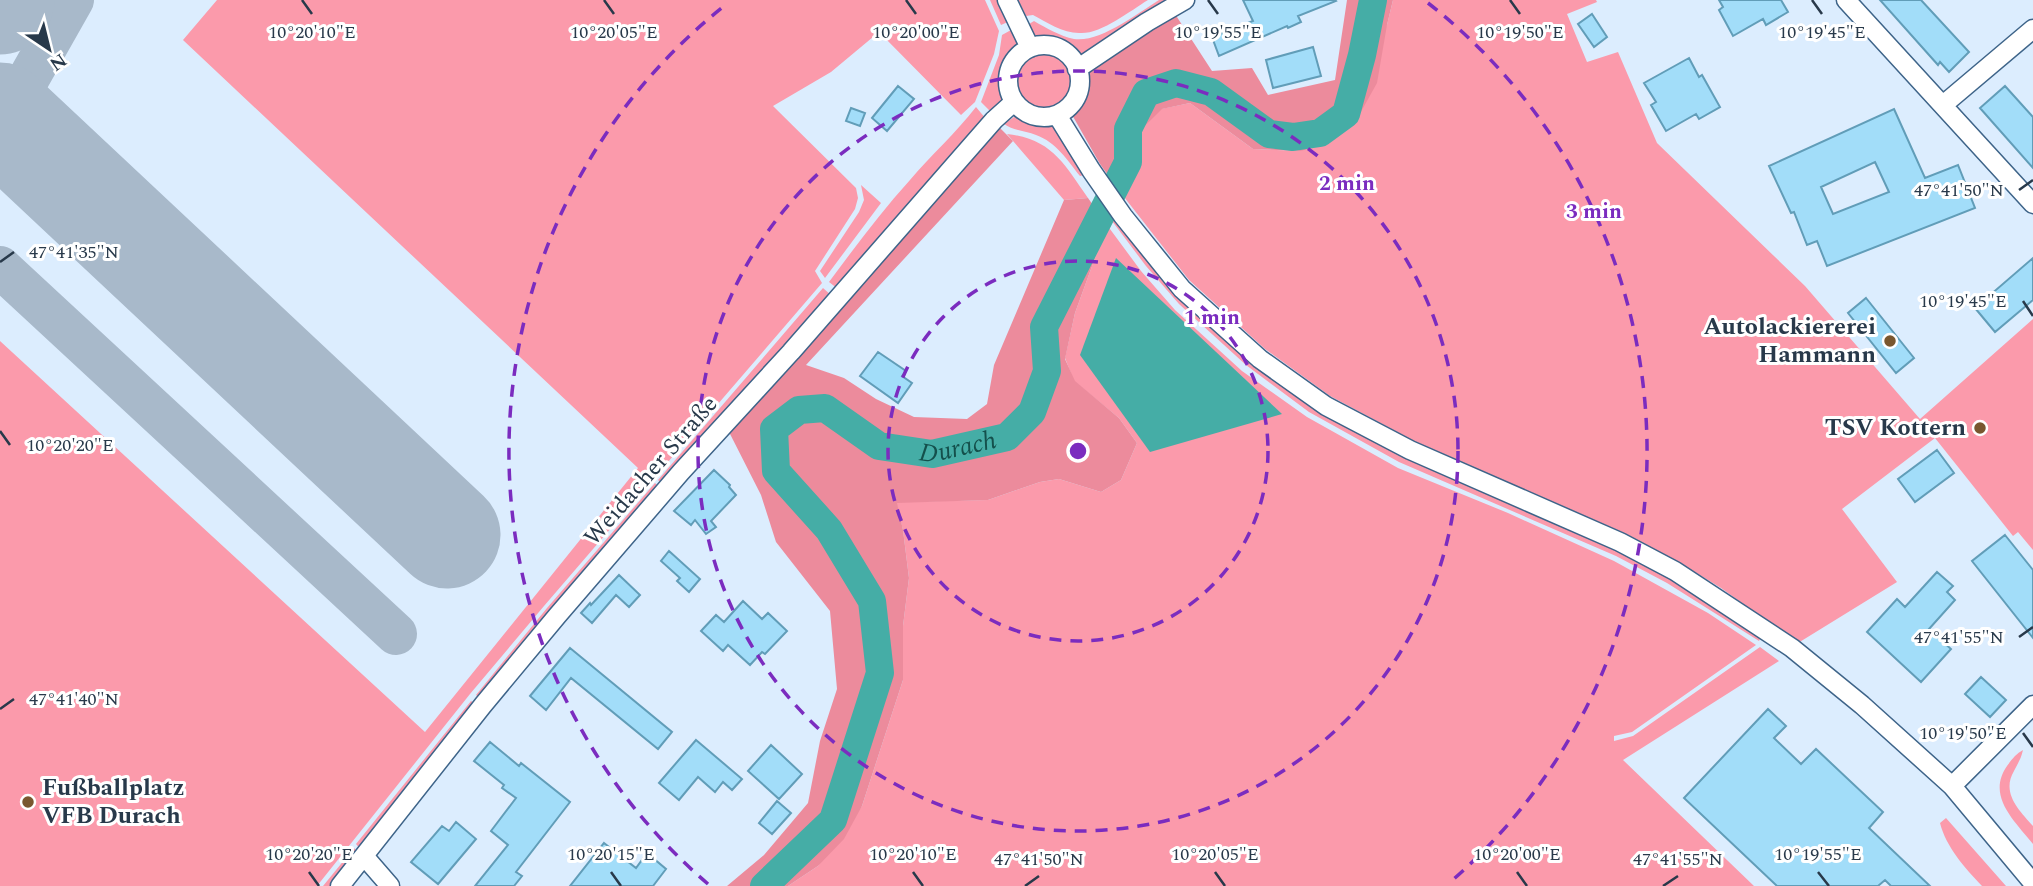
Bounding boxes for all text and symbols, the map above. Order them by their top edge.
north arrow [14,14,84,84]
text: 10°20'10"E [268,19,356,46]
text: 10°20'05"E [570,19,658,46]
text: 10°20'00"E [872,19,960,46]
text: 10°19'55"E [1174,19,1262,46]
text: 10°19'50"E [1476,19,1564,46]
text: 10°19'45"E [1778,19,1866,46]
text: N [43,45,73,78]
text: 2 min [1319,168,1375,200]
text: 47°41'50"N [1914,177,2004,204]
text: 3 min [1566,196,1622,228]
text: 47°41'35"N [29,239,119,266]
text: 10°19'45"E [1919,288,2007,315]
text: 1 min [1184,302,1240,334]
place label: Autolackiererei Hammann [1704,309,1876,373]
marker: Autolackiererei Hammann [1882,333,1898,349]
street label: Weidacher Straße [575,388,727,554]
place label: TSV Kottern [1825,410,1966,446]
water label: Durach [916,420,1000,475]
marker: TSV Kottern [1972,420,1988,436]
text: 10°20'20"E [26,432,114,459]
centre of rings [1066,439,1090,463]
text: 47°41'55"N [1914,624,2004,651]
text: 47°41'40"N [29,686,119,713]
text: 10°19'50"E [1919,720,2007,747]
place label: Fußballplatz VFB Durach [42,770,184,834]
marker: Fußballplatz VFB Durach [20,794,36,810]
text: 10°20'20"E [265,841,353,868]
text: 10°20'15"E [567,841,655,868]
text: 10°20'10"E [869,841,957,868]
text: 10°20'05"E [1171,841,1259,868]
text: 10°20'00"E [1473,841,1561,868]
text: 10°19'55"E [1774,841,1862,868]
text: 47°41'50"N [994,846,1084,873]
text: 47°41'55"N [1633,846,1723,873]

